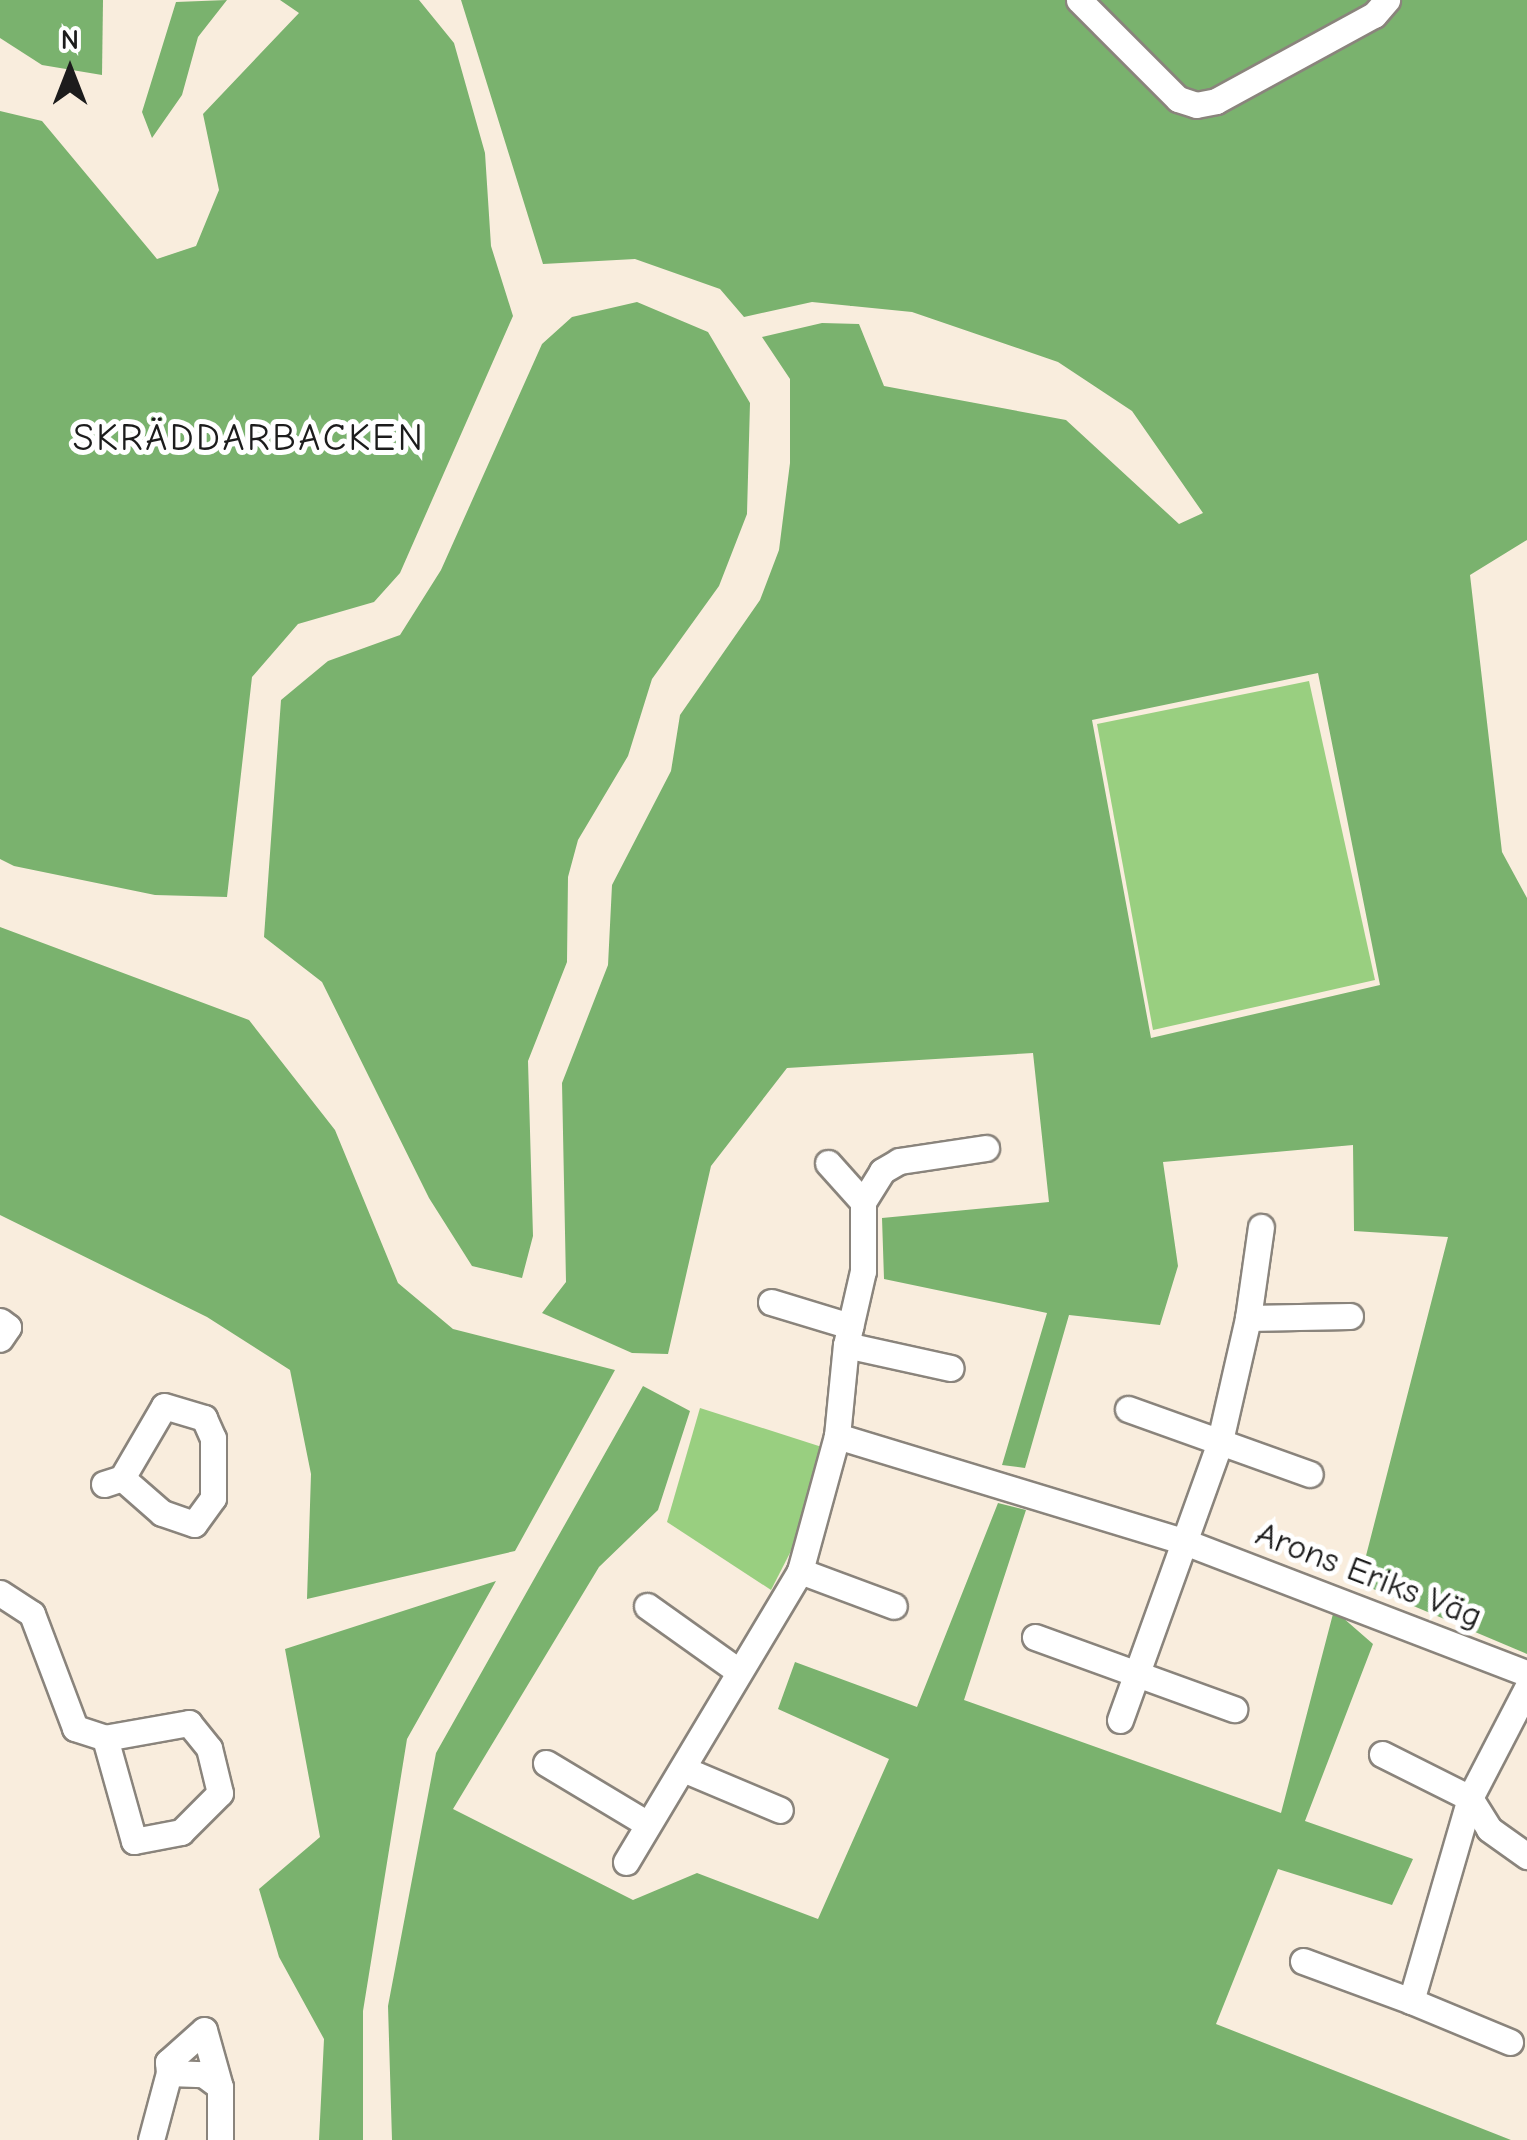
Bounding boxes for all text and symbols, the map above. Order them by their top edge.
north arrow [20,20,120,120]
text: N [61,24,79,56]
district label: SKRÄDDARBACKEN [73,416,425,462]
street label: Arons Eriks Väg [1250,1513,1488,1637]

